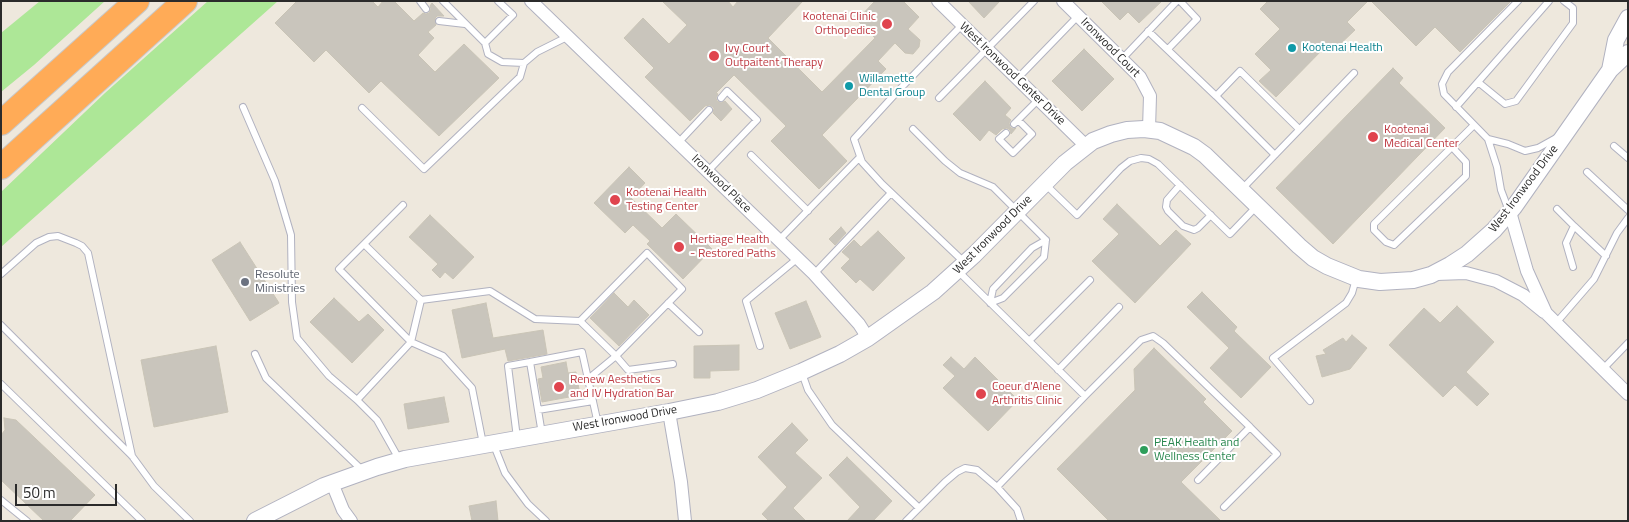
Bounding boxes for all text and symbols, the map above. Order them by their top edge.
place label: Kootenai Clinic Orthopedics [803,10,876,38]
street label: Ironwood Court [1077,15,1143,81]
marker: Kootenai Clinic Orthopedics [880,17,894,31]
street label: West Ironwood Center Drive [956,20,1068,128]
place label: Kootenai Health [1302,41,1383,55]
place label: Ivy Court Outpaitent Therapy [725,42,823,70]
marker: Kootenai Health [1286,42,1298,54]
marker: Ivy Court Outpaitent Therapy [707,49,721,63]
place label: Willamette Dental Group [859,72,925,100]
marker: Willamette Dental Group [843,80,855,92]
place label: Kootenai Medical Center [1384,123,1459,151]
marker: Kootenai Medical Center [1366,130,1380,144]
street label: West Ironwood Drive [1486,143,1562,235]
street label: Ironwood Place [688,152,754,216]
place label: Kootenai Health Testing Center [626,186,707,214]
marker: Kootenai Health Testing Center [608,193,622,207]
street label: West Ironwood Drive [951,193,1035,277]
place label: Hertiage Health - Restored Paths [690,233,776,261]
marker: Hertiage Health - Restored Paths [672,240,686,254]
place label: Resolute Ministries [255,268,305,296]
marker: Resolute Ministries [239,276,251,288]
place label: Renew Aesthetics and IV Hydration Bar [570,373,674,401]
marker: Renew Aesthetics and IV Hydration Bar [552,380,566,394]
place label: Coeur d'Alene Arthritis Clinic [992,380,1062,408]
marker: Coeur d'Alene Arthritis Clinic [974,387,988,401]
street label: West Ironwood Drive [572,403,678,435]
place label: PEAK Health and Wellness Center [1154,436,1239,464]
marker: PEAK Health and Wellness Center [1138,444,1150,456]
scale bar [18,474,120,506]
text: 50 m [23,481,56,504]

